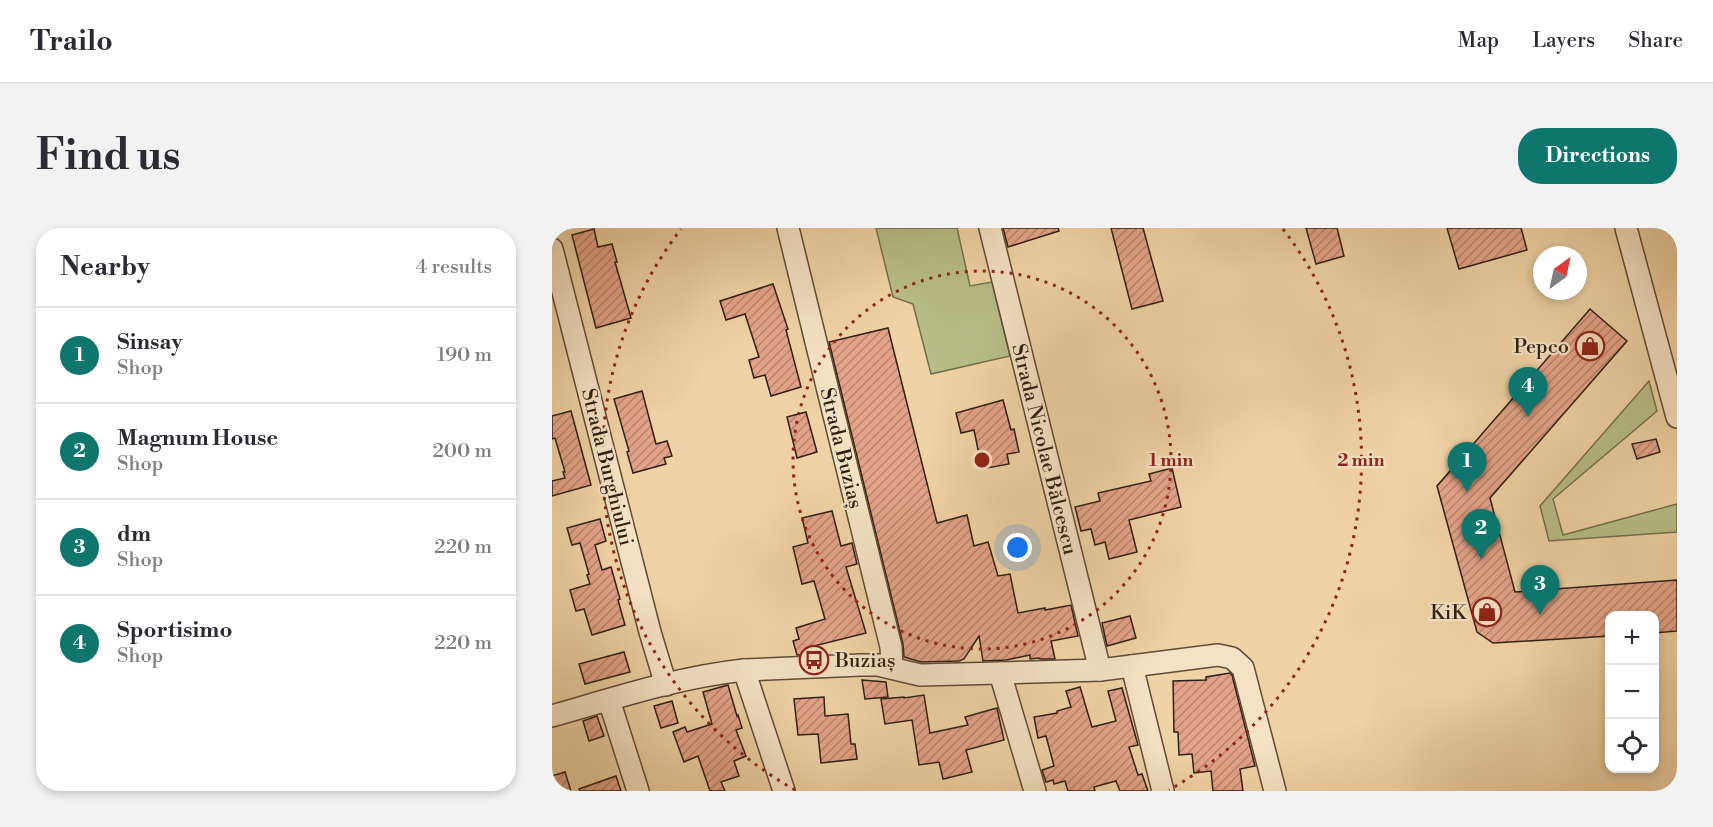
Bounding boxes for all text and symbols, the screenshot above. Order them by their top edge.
text: Trailo [30,24,113,59]
text: Map [1458,28,1499,54]
text: Layers [1532,28,1595,54]
text: Share [1628,28,1683,54]
button: Directions [1518,128,1677,184]
text: Find us [36,130,180,183]
north arrow [1533,246,1587,300]
text: Nearby [60,251,150,283]
text: 4 results [415,255,492,280]
text: Sinsay [117,329,182,356]
shop icon: Pepco [1574,330,1606,362]
place label: Pepco [1514,335,1569,360]
street label: Strada Nicolae Bălcescu [1005,341,1082,558]
text: 1 [75,343,84,368]
text: 190 m [437,343,492,368]
text: Shop [117,356,163,381]
pin: 4 [1508,368,1548,417]
street label: Strada Buziaș [813,385,868,511]
street label: Strada Burghiului [575,386,638,549]
text: Magnum House [117,425,278,452]
text: 2 [73,439,86,464]
text: 200 m [432,439,492,464]
pin: 1 [1448,442,1486,492]
text: 1 min [1149,449,1193,472]
text: 2 min [1337,449,1385,472]
centre of rings [972,450,992,470]
text: Shop [117,452,163,477]
pin: 2 [1462,510,1500,559]
text: dm [117,521,151,548]
your location [1003,533,1032,562]
text: 3 [73,535,86,560]
text: 220 m [434,535,492,560]
text: Shop [117,548,163,573]
pin: 3 [1520,566,1560,615]
shop icon: KiK [1471,596,1503,628]
place label: KiK [1430,601,1467,626]
map controls [1605,611,1659,773]
button: + [1605,611,1659,665]
text: Sportisimo [117,617,232,644]
text: 4 [73,631,86,656]
text: 220 m [434,631,492,656]
text: Shop [117,644,163,669]
bus stop icon: Buziaș [798,644,830,676]
place label: Buziaș [834,649,896,674]
button: − [1605,665,1659,719]
button: locate [1605,719,1659,773]

